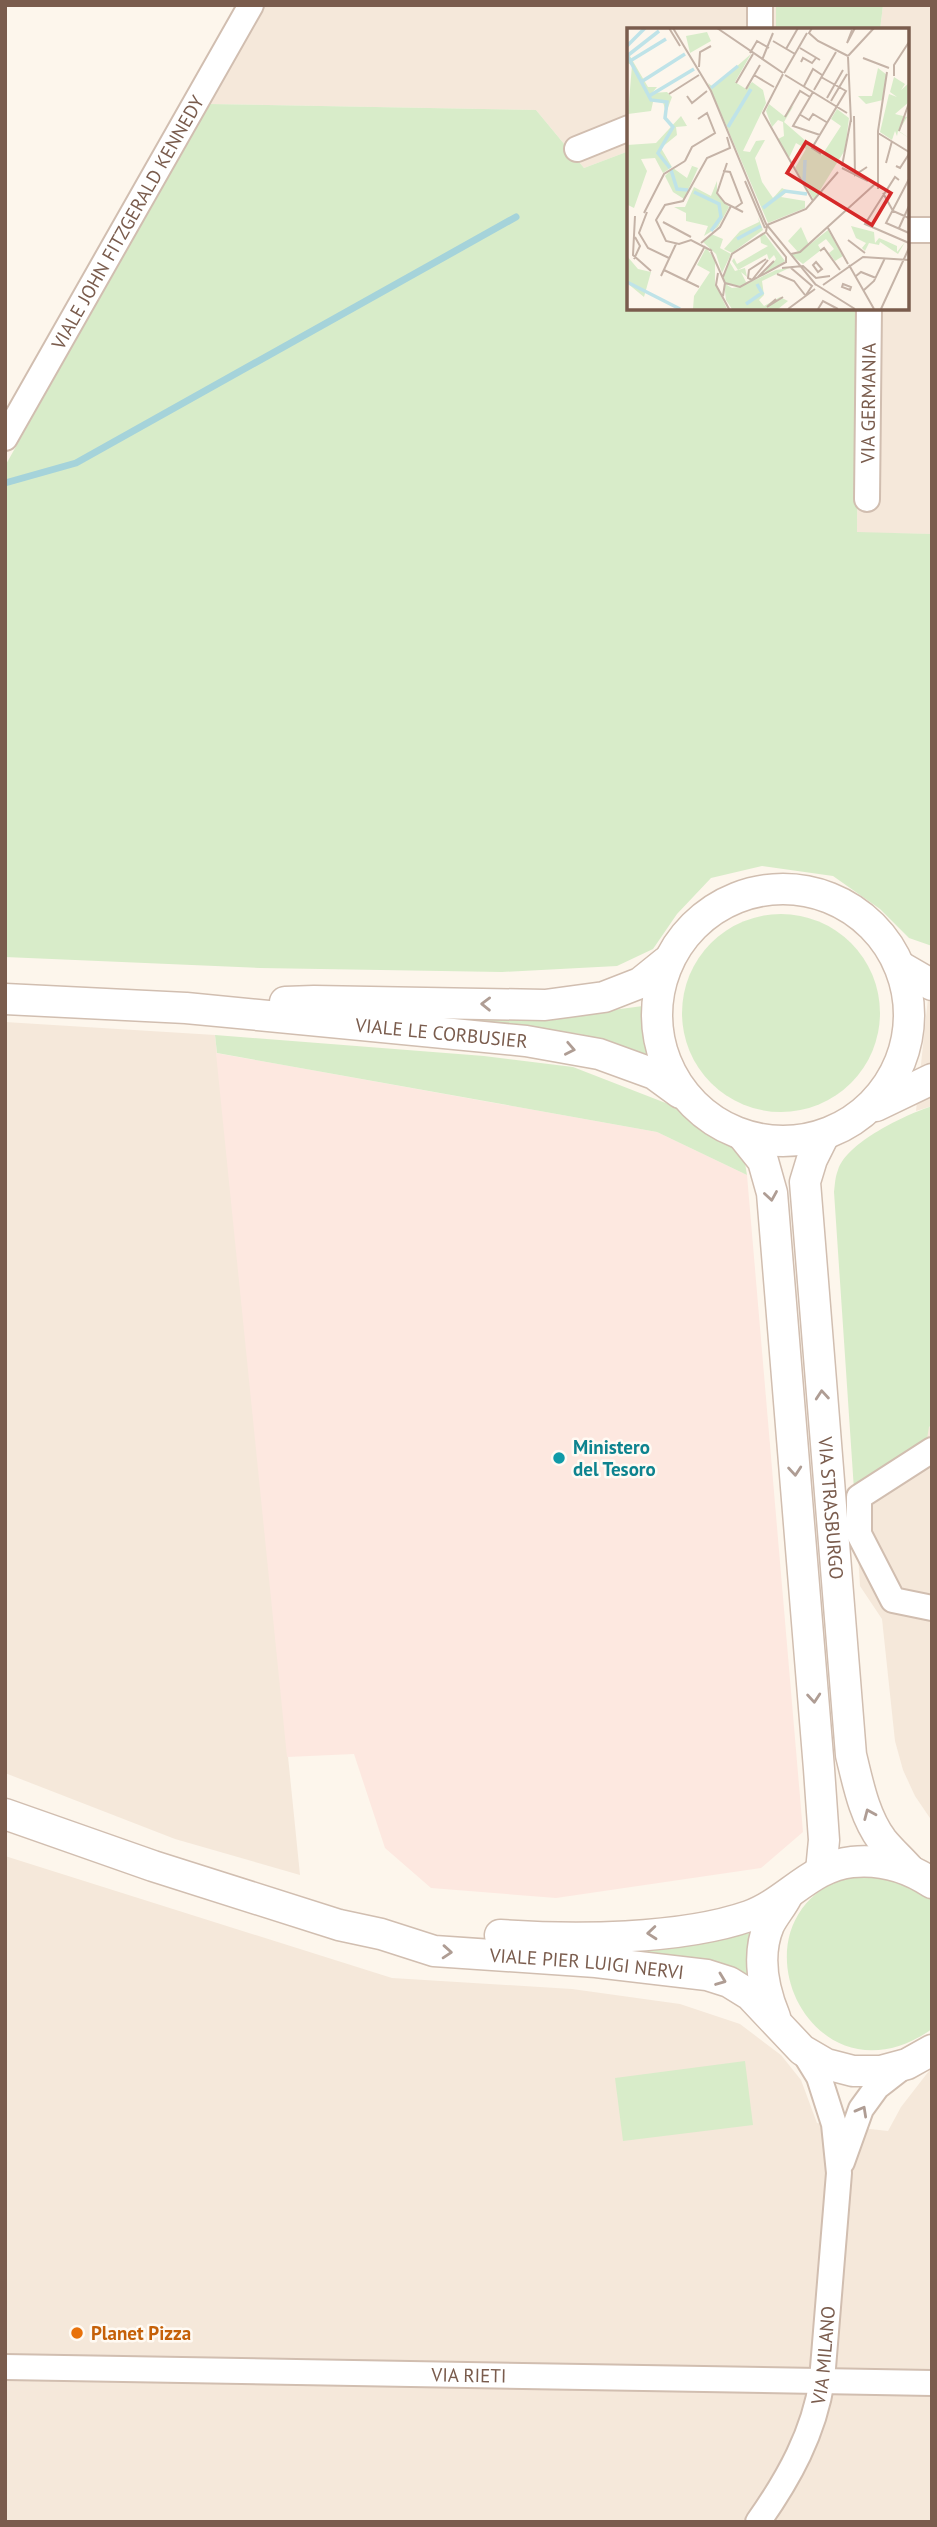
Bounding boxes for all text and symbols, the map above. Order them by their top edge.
inset map [627,28,909,310]
street label: VIALE JOHN FITZGERALD KENNEDY [45,91,209,354]
street label: VIA GERMANIA [855,343,881,464]
one-way arrow [480,996,490,1012]
street label: VIALE LE CORBUSIER [353,1012,529,1053]
one-way arrow [564,1041,576,1056]
one-way arrow [763,1190,778,1202]
one-way arrow [815,1389,830,1400]
place label: Ministero del Tesoro [573,1435,656,1481]
street label: VIA STRASBURGO [813,1435,849,1580]
marker: Ministero del Tesoro [551,1450,567,1466]
one-way arrow [787,1466,802,1477]
one-way arrow [806,1693,821,1704]
one-way arrow [864,1809,878,1821]
one-way arrow [646,1925,657,1940]
street label: VIALE PIER LUIGI NERVI [488,1943,685,1984]
one-way arrow [442,1944,453,1959]
one-way arrow [715,1972,727,1986]
one-way arrow [853,2106,867,2118]
street label: VIA MILANO [805,2305,840,2408]
place label: Planet Pizza [91,2321,191,2345]
marker: Planet Pizza [69,2325,85,2341]
street label: VIA RIETI [430,2362,507,2388]

